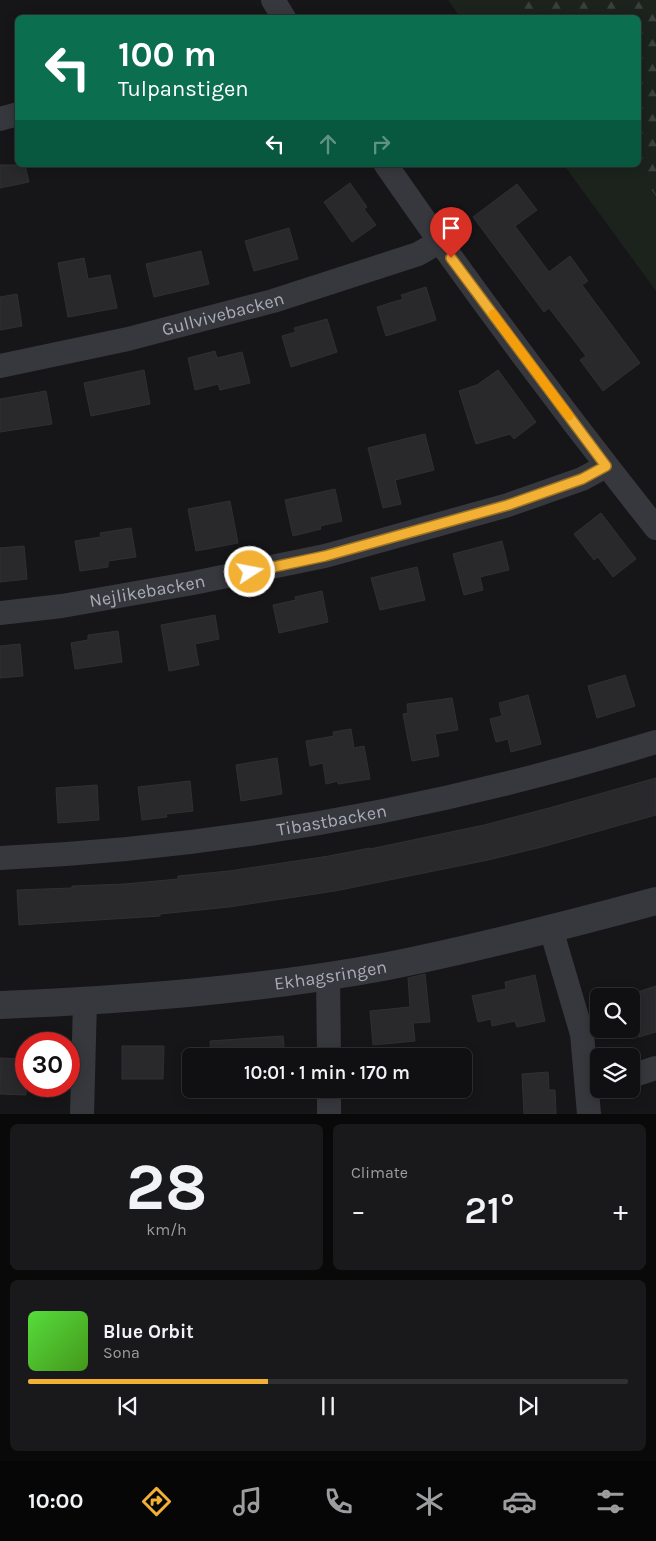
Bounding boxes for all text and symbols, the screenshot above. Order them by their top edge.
text: 100 m [118,34,217,75]
icon: left [35,35,100,100]
text: Tulpanstigen [118,76,249,102]
icon: left [261,130,289,158]
icon: ahead [314,130,342,158]
icon: right [367,130,395,158]
pin [430,207,472,258]
icon: arrive [437,214,465,242]
street label: Gullvivebacken [159,287,287,341]
position arrow [223,545,275,597]
street label: Nejlikebacken [88,570,207,612]
street label: Tibastbacken [275,799,389,841]
street label: Ekhagsringen [273,955,389,995]
map controls [590,988,640,1098]
button: search [590,988,640,1038]
speed limit sign: 30 [15,1032,80,1097]
button: layers [590,1048,640,1098]
text: 10:01 · 1 min · 170 m [244,1062,410,1084]
text: 28 [126,1149,207,1225]
text: Climate [351,1163,408,1182]
text: 21° [464,1188,515,1233]
text: − [351,1194,366,1227]
text: + [613,1194,628,1227]
text: km/h [146,1220,187,1239]
text: Blue Orbit [103,1321,194,1343]
text: Sona [103,1343,140,1362]
icon: previous [114,1392,142,1420]
icon: pause [314,1392,342,1420]
icon: next [514,1392,542,1420]
icon: directions [139,1484,174,1519]
icon: music [230,1484,265,1519]
icon: phone [321,1484,356,1519]
icon: climate [412,1484,447,1519]
icon: car [502,1484,537,1519]
icon: filters [593,1484,628,1519]
text: 10:00 [28,1488,83,1514]

